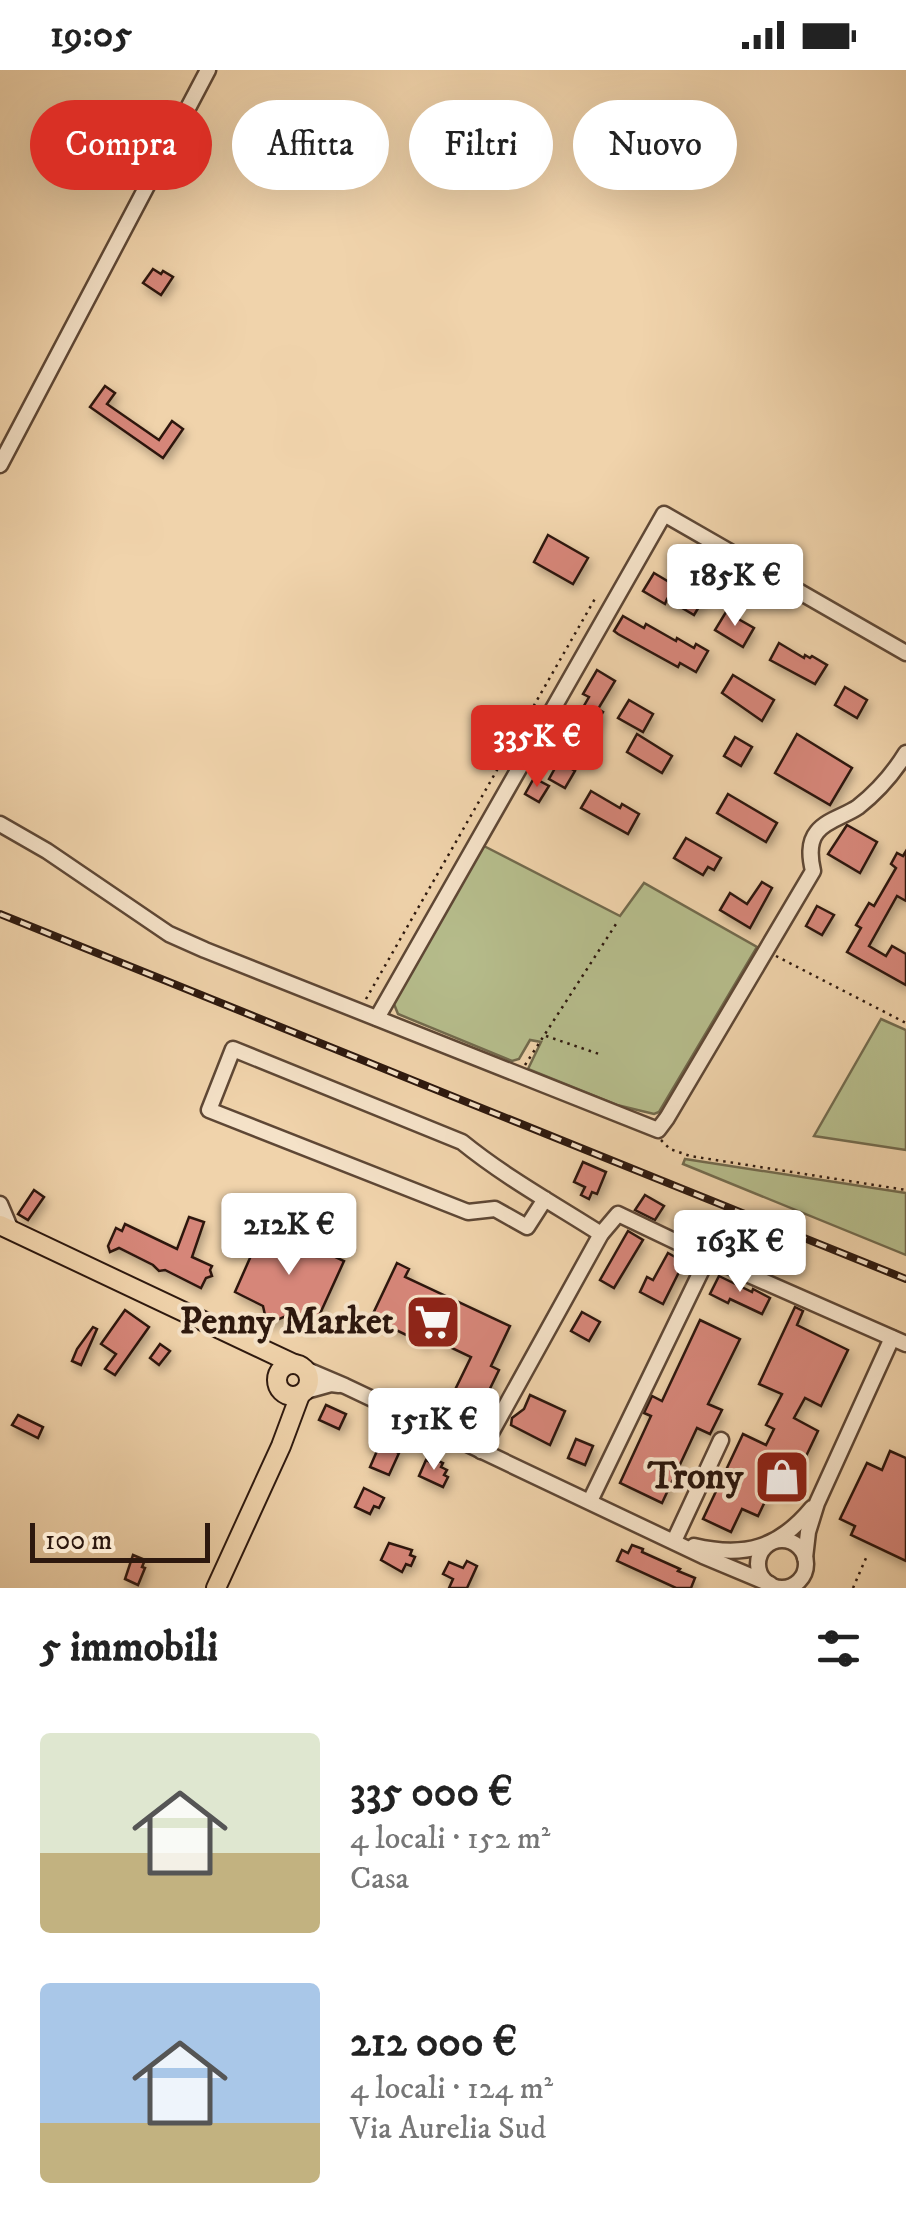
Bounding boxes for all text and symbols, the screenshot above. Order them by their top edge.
text: 19:05 [50,11,132,59]
chip: Compra [30,100,212,190]
chip: Affitta [232,100,389,190]
chip: Filtri [409,100,553,190]
chip: Nuovo [573,100,737,190]
pin: 185K € [654,544,816,629]
text: 185K € [689,556,781,596]
pin: 335K € [456,705,618,790]
text: 335K € [493,717,581,757]
pin: 212K € [208,1193,370,1278]
text: 212K € [243,1205,335,1245]
pin: 163K € [659,1210,821,1295]
text: 163K € [696,1222,784,1262]
supermarket icon: Penny Market [403,1292,463,1352]
place label: Penny Market [180,1298,394,1346]
pin: 151K € [353,1388,515,1473]
text: 151K € [390,1400,478,1440]
shop icon: Trony [752,1447,812,1507]
place label: Trony [647,1453,744,1501]
scale bar [30,1518,210,1562]
text: 100 m [45,1523,112,1558]
icon: filters [811,1621,866,1676]
text: 5 immobili [40,1622,218,1674]
text: 335 000 € [350,1767,513,1819]
icon: home [120,1773,240,1893]
text: 4 locali · 152 m² [350,1819,550,1859]
text: Casa [350,1859,409,1899]
text: 212 000 € [350,2017,517,2069]
icon: home [120,2023,240,2143]
text: 4 locali · 124 m² [350,2069,553,2109]
text: Via Aurelia Sud [350,2109,546,2149]

